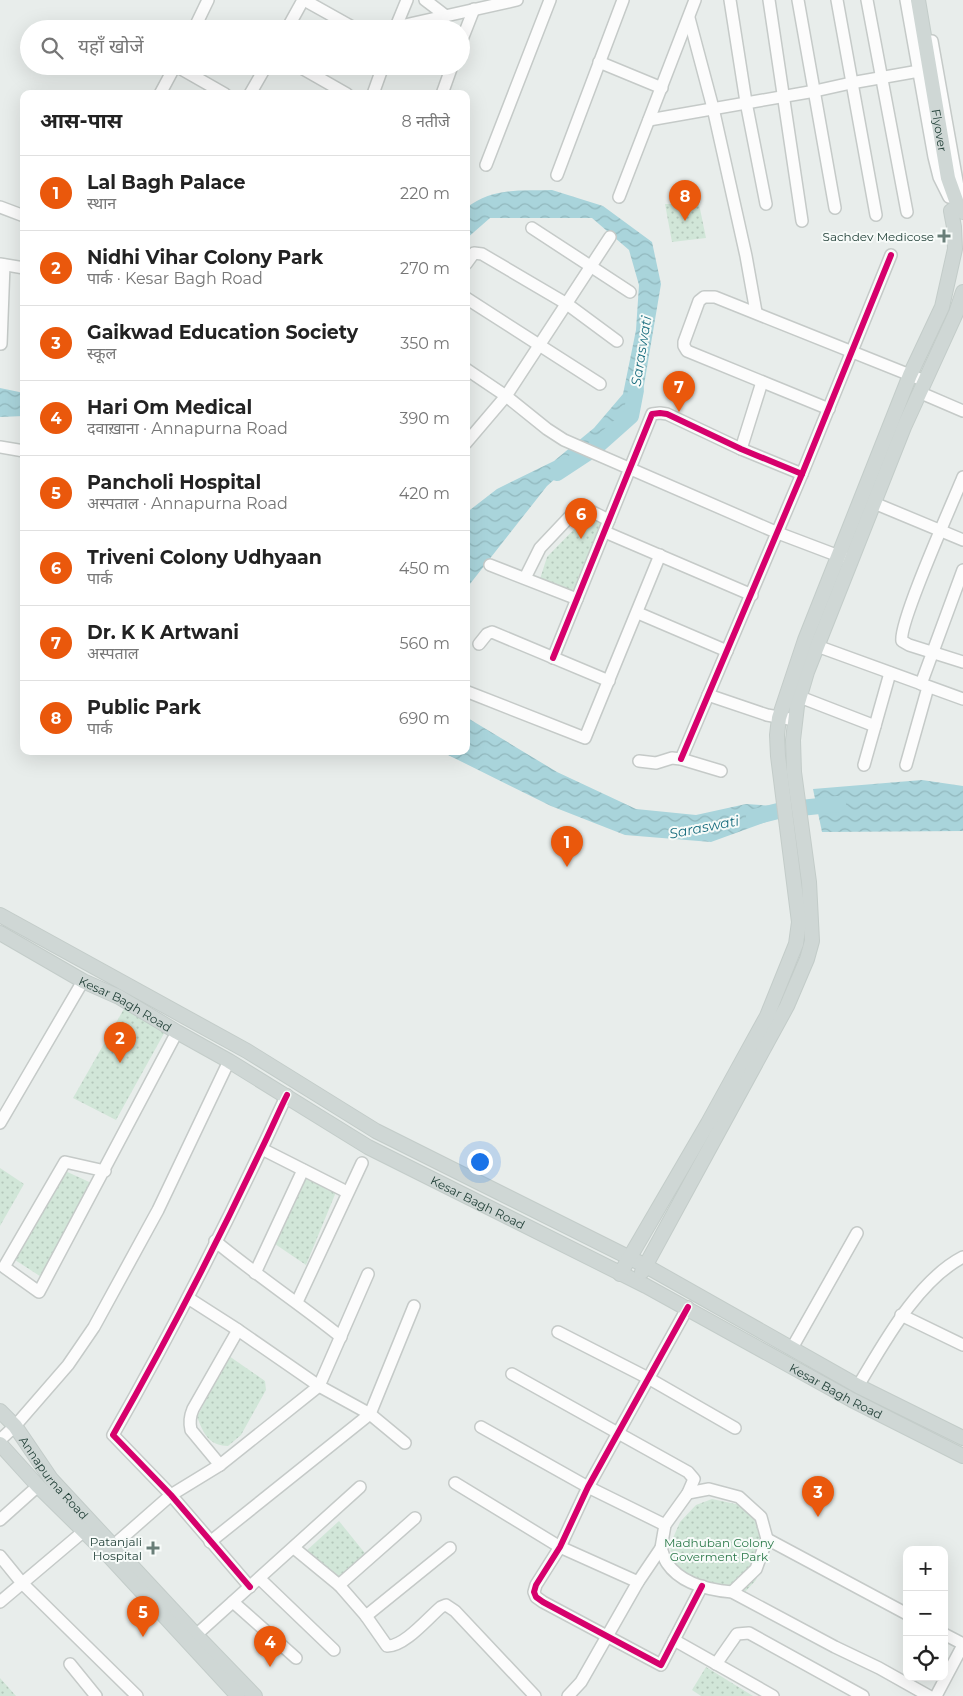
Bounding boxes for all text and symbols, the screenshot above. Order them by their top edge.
search box [20,20,470,75]
icon: search [38,34,66,62]
text: यहाँ खोजें [78,35,144,58]
text: आस-पास [40,108,122,133]
street label: Flyover [929,108,951,153]
text: 8 नतीजे [402,112,450,131]
text: Lal Bagh Palace [87,171,245,194]
pin: 8 [669,180,701,221]
text: 1 [53,184,59,203]
text: 220 m [400,184,450,203]
text: स्थान [87,194,116,213]
place label: Sachdev Medicose [823,229,934,244]
marker: Sachdev Medicose [938,230,950,242]
text: Nidhi Vihar Colony Park [87,246,323,269]
text: 2 [51,259,61,278]
text: 270 m [400,259,450,278]
text: पार्क · Kesar Bagh Road [87,269,263,288]
water label: Saraswati [627,314,655,387]
text: Gaikwad Education Society [87,321,358,344]
text: 3 [51,334,61,353]
text: 350 m [400,334,450,353]
text: स्कूल [87,344,116,363]
pin: 7 [663,371,695,412]
text: Hari Om Medical [87,396,252,419]
text: 4 [50,409,62,428]
text: 390 m [399,409,450,428]
text: दवाख़ाना · Annapurna Road [87,419,288,438]
text: Pancholi Hospital [87,471,261,494]
text: 5 [51,484,61,503]
text: 420 m [399,484,450,503]
text: अस्पताल · Annapurna Road [87,494,288,513]
pin: 6 [565,498,597,539]
text: Triveni Colony Udhyaan [87,546,322,569]
text: 6 [51,559,61,578]
text: 450 m [399,559,450,578]
text: पार्क [87,569,113,588]
text: Dr. K K Artwani [87,621,239,644]
text: 7 [51,634,61,653]
text: 560 m [399,634,450,653]
text: अस्पताल [87,644,139,663]
text: Public Park [87,696,201,719]
text: 8 [51,709,61,728]
text: 690 m [399,709,450,728]
text: पार्क [87,719,113,738]
water label: Saraswati [668,811,741,843]
pin: 1 [551,826,583,867]
street label: Kesar Bagh Road [77,973,175,1035]
pin: 2 [104,1022,136,1063]
your location [467,1149,493,1175]
street label: Kesar Bagh Road [428,1172,528,1232]
street label: Kesar Bagh Road [787,1360,885,1422]
street label: Annapurna Road [16,1433,92,1522]
pin: 3 [802,1476,834,1517]
place label: Patanjali Hospital [90,1534,142,1563]
park label: Madhuban Colony Goverment Park [664,1535,775,1564]
marker: Patanjali Hospital [146,1541,160,1555]
map controls [903,1546,948,1681]
button: + [903,1546,948,1591]
button: − [903,1591,948,1636]
pin: 5 [127,1596,159,1637]
pin: 4 [254,1626,286,1667]
button: locate [903,1636,948,1681]

